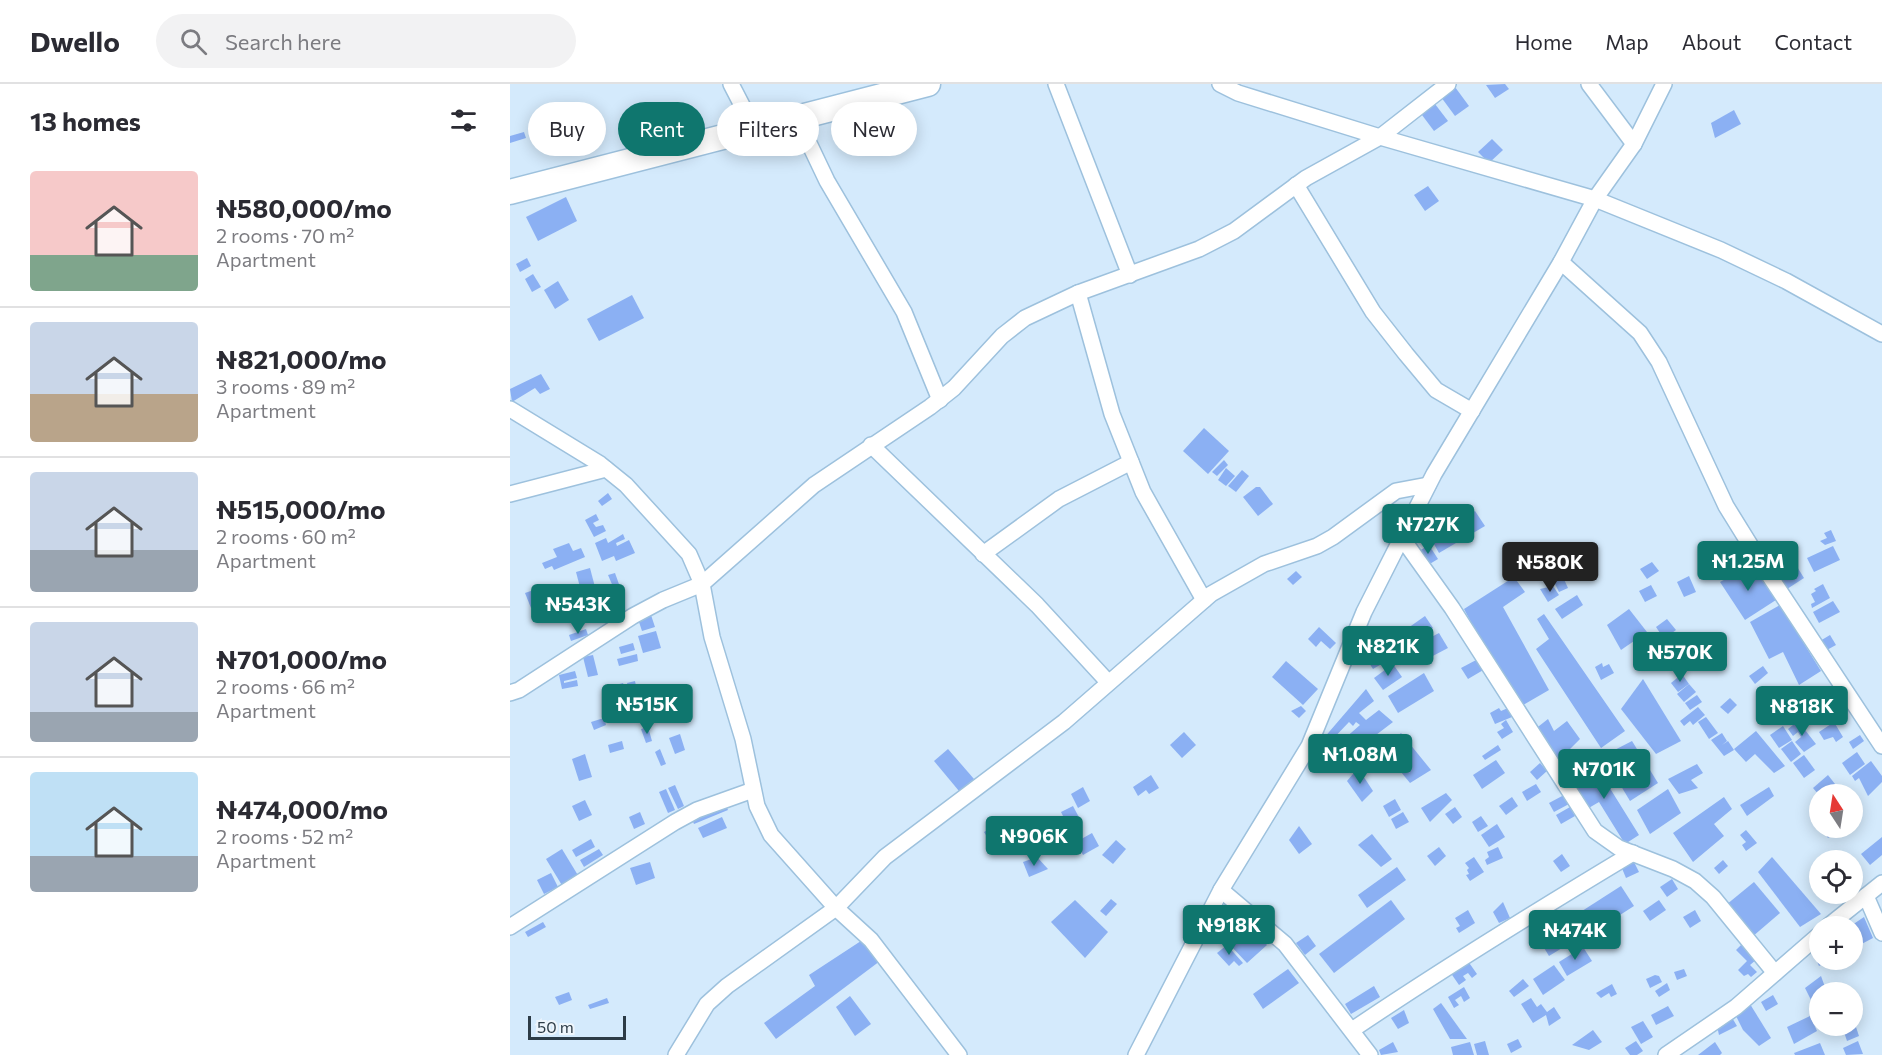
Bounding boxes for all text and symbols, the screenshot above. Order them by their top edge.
search box [156,14,576,68]
text: Dwello [30,24,120,58]
icon: search [177,25,210,58]
text: Search here [225,28,341,55]
text: Home [1515,29,1572,54]
text: Map [1605,29,1649,54]
text: About [1682,29,1741,54]
text: Contact [1774,29,1852,54]
chip: Buy [528,102,606,156]
chip: Rent [618,102,705,156]
chip: Filters [717,102,819,156]
chip: New [831,102,917,156]
icon: filters [447,104,480,137]
text: 13 homes [30,105,141,136]
text: ₦580,000/mo [216,192,392,223]
icon: home [78,195,150,267]
text: 2 rooms · 70 m² [216,223,354,247]
text: Apartment [216,247,316,271]
text: ₦821,000/mo [216,343,387,374]
icon: home [78,346,150,418]
text: 3 rooms · 89 m² [216,374,355,398]
text: Apartment [216,398,316,422]
text: ₦515,000/mo [216,493,385,524]
icon: home [78,496,150,568]
pin: ₦727K [1386,504,1470,555]
text: ₦727K [1396,511,1460,535]
text: 2 rooms · 60 m² [216,524,356,548]
pin: ₦1.25M [1699,541,1797,592]
pin: ₦580K [1508,542,1592,593]
text: Apartment [216,548,316,572]
text: ₦1.25M [1711,548,1785,572]
text: ₦580K [1516,549,1584,573]
pin: ₦543K [536,584,620,635]
text: ₦543K [545,591,611,615]
pin: ₦821K [1346,626,1430,677]
pin: ₦570K [1638,632,1722,683]
text: ₦821K [1356,633,1420,657]
text: ₦570K [1647,639,1713,663]
text: ₦701,000/mo [216,643,387,674]
icon: home [78,646,150,718]
text: 2 rooms · 66 m² [216,674,355,698]
pin: ₦515K [605,684,689,735]
pin: ₦818K [1760,686,1844,737]
text: ₦515K [616,691,678,715]
text: ₦818K [1770,693,1834,717]
text: Apartment [216,698,316,722]
pin: ₦1.08M [1311,734,1409,785]
text: ₦1.08M [1322,741,1398,765]
pin: ₦701K [1562,749,1646,800]
text: ₦701K [1572,756,1636,780]
north arrow [1809,784,1863,838]
map controls [1809,784,1863,1036]
text: ₦474,000/mo [216,793,388,824]
icon: home [78,796,150,868]
pin: ₦906K [992,816,1076,867]
text: ₦906K [1000,823,1068,847]
text: 2 rooms · 52 m² [216,824,353,848]
text: Apartment [216,848,316,872]
button: locate [1809,850,1863,904]
pin: ₦918K [1187,905,1271,956]
pin: ₦474K [1533,910,1617,961]
text: ₦918K [1197,912,1261,936]
button: + [1809,916,1863,970]
text: ₦474K [1543,917,1607,941]
button: − [1809,982,1863,1036]
scale bar [528,1013,626,1040]
text: 50 m [537,1017,574,1036]

